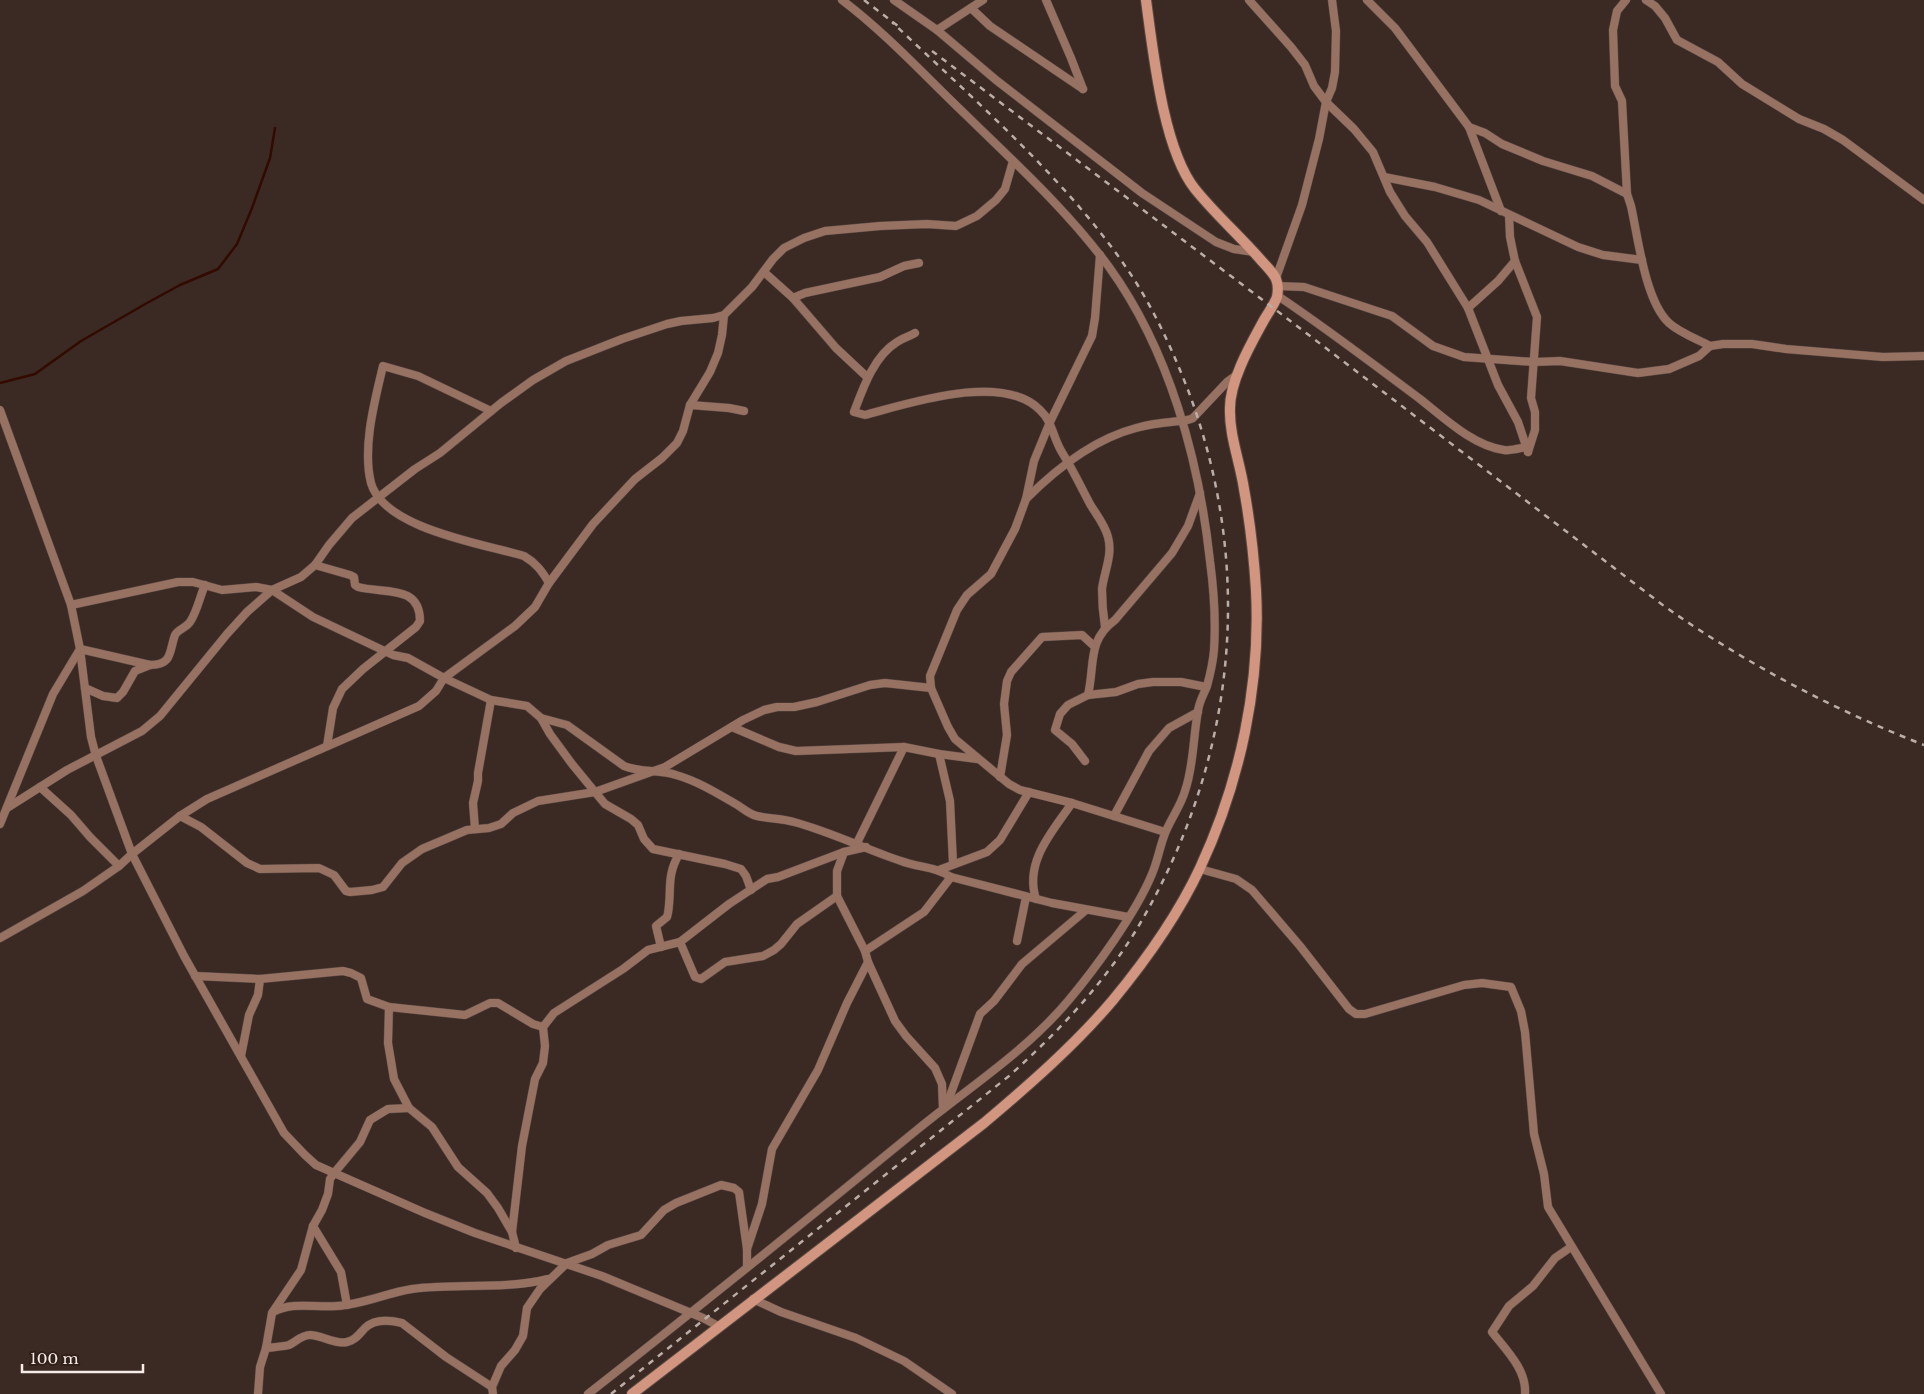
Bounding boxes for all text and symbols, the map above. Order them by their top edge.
scale bar [22,1342,144,1374]
text: 100 m [30,1349,79,1368]

